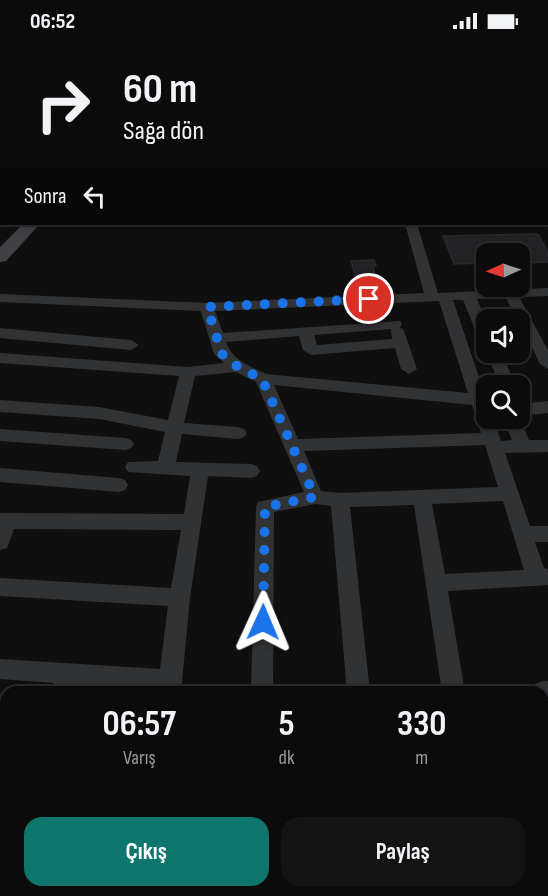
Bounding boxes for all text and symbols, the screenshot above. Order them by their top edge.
text: 06:52 [30,8,75,35]
text: 60 m [123,64,197,115]
icon: right [24,66,102,144]
text: Sağa dön [123,115,204,147]
icon: left [78,180,111,213]
text: Sonra [24,183,66,210]
north arrow [476,243,530,297]
map controls [476,243,530,429]
pin [343,273,394,324]
icon: arrive [352,282,385,315]
button: sound [476,309,530,363]
button: search [476,375,530,429]
position arrow [231,590,295,654]
text: 06:57 [103,703,176,746]
text: 5 [279,703,294,746]
text: 330 [397,703,446,746]
text: Varış [123,746,156,770]
text: dk [279,746,295,770]
text: m [415,746,428,770]
button: Çıkış [24,817,269,886]
button: Paylaş [281,817,525,886]

